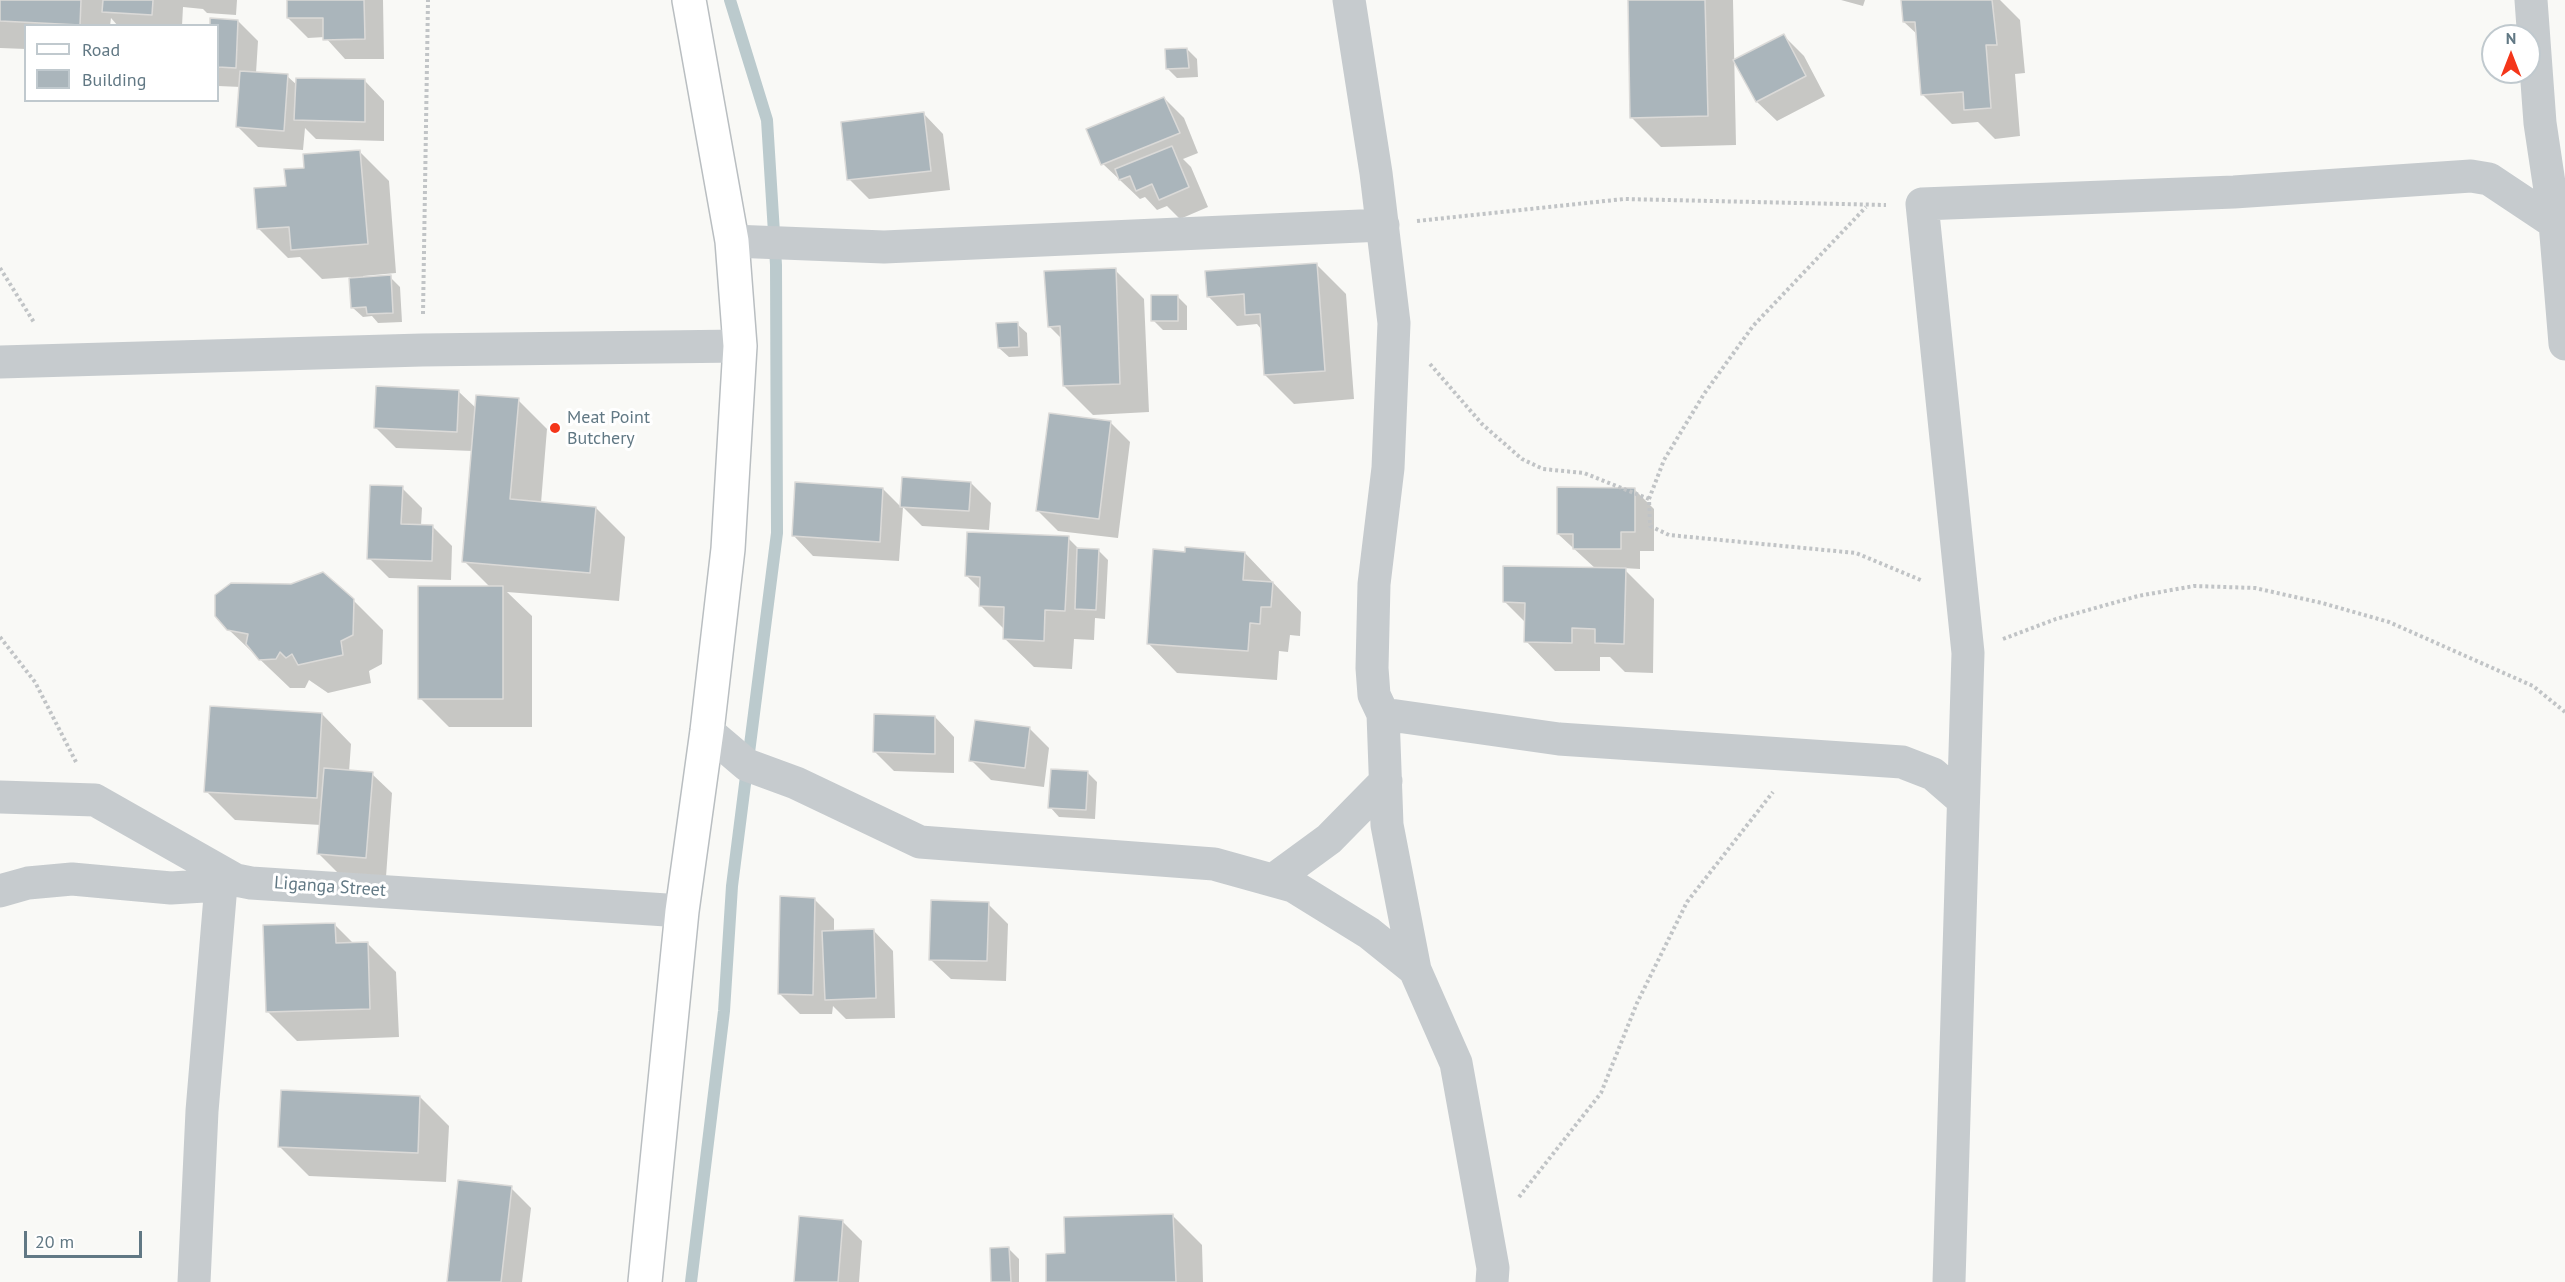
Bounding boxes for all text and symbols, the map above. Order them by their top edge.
legend [24,24,219,102]
north arrow [2481,24,2541,84]
text: N [2506,28,2516,48]
text: Road [82,38,120,61]
text: Building [82,68,146,91]
place label: Meat Point Butchery [567,407,650,450]
marker: Meat Point Butchery [548,421,562,435]
street label: Liganga Street [273,872,387,902]
scale bar [27,1219,146,1257]
text: 20 m [35,1230,74,1253]

